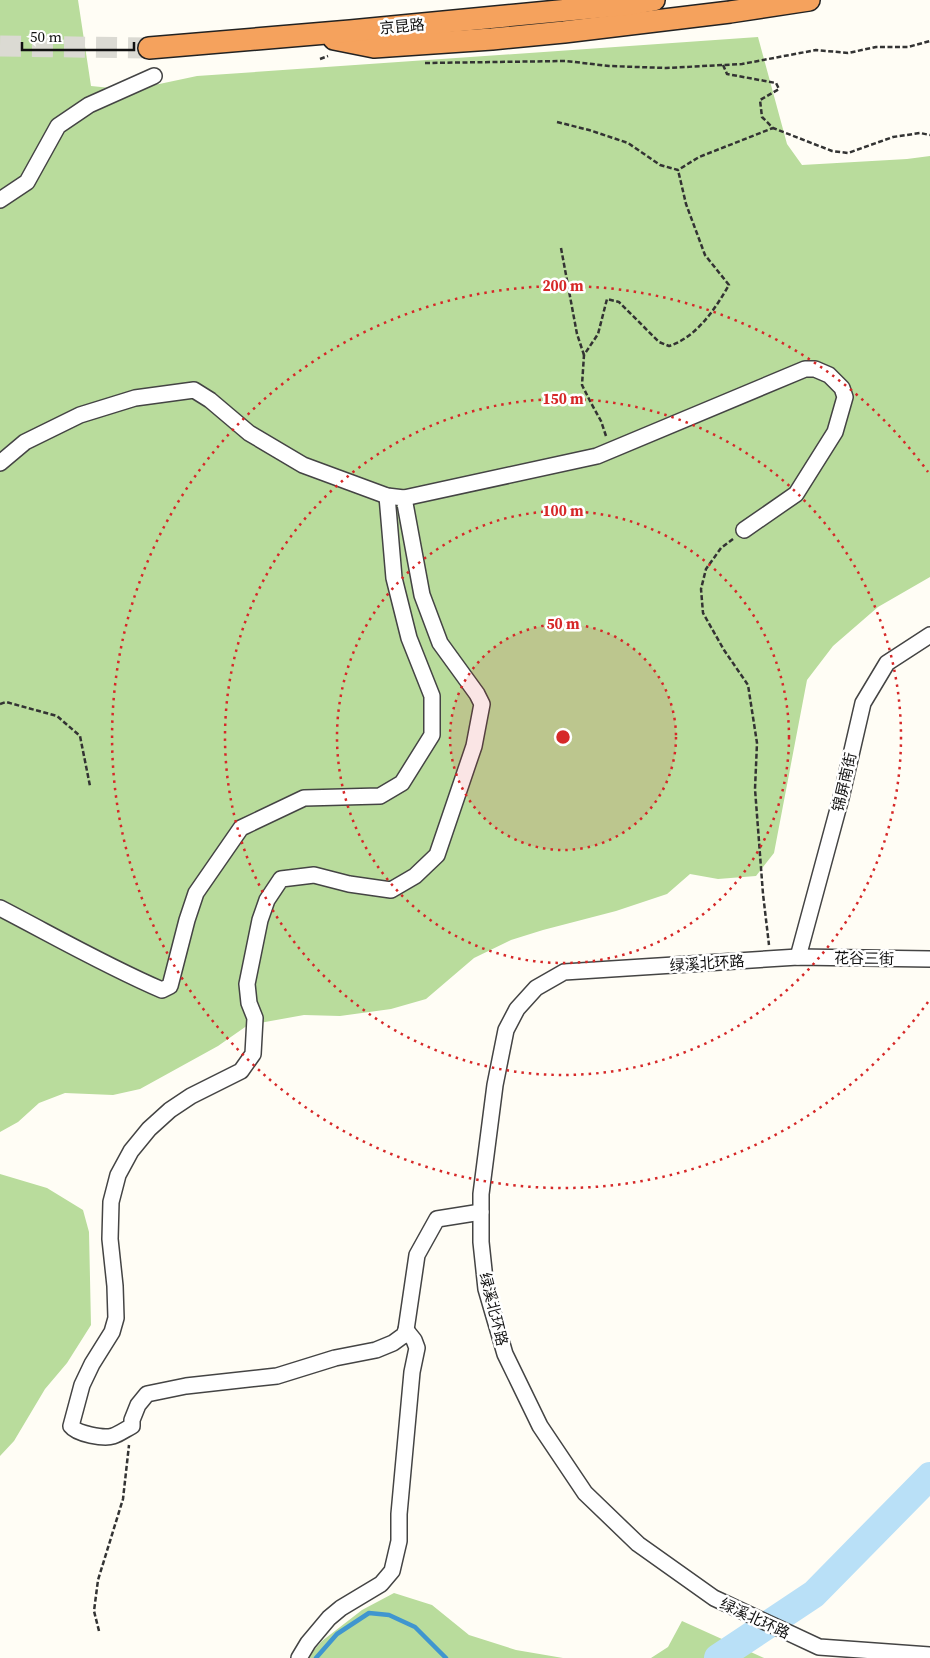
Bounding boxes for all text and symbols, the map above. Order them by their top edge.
street label: 京昆路 [379,14,425,38]
scale bar [22,20,135,52]
text: 50 m [30,26,62,47]
text: 200 m [542,275,584,296]
text: 150 m [542,388,584,409]
text: 100 m [542,500,584,521]
text: 50 m [546,613,580,634]
centre of rings [554,728,572,746]
street label: 锦屏南街 [827,750,861,814]
street label: 花谷三街 [834,947,894,969]
street label: 绿溪北环路 [669,950,745,976]
street label: 绿溪北环路 [475,1270,513,1348]
street label: 绿溪北环路 [717,1593,793,1643]

